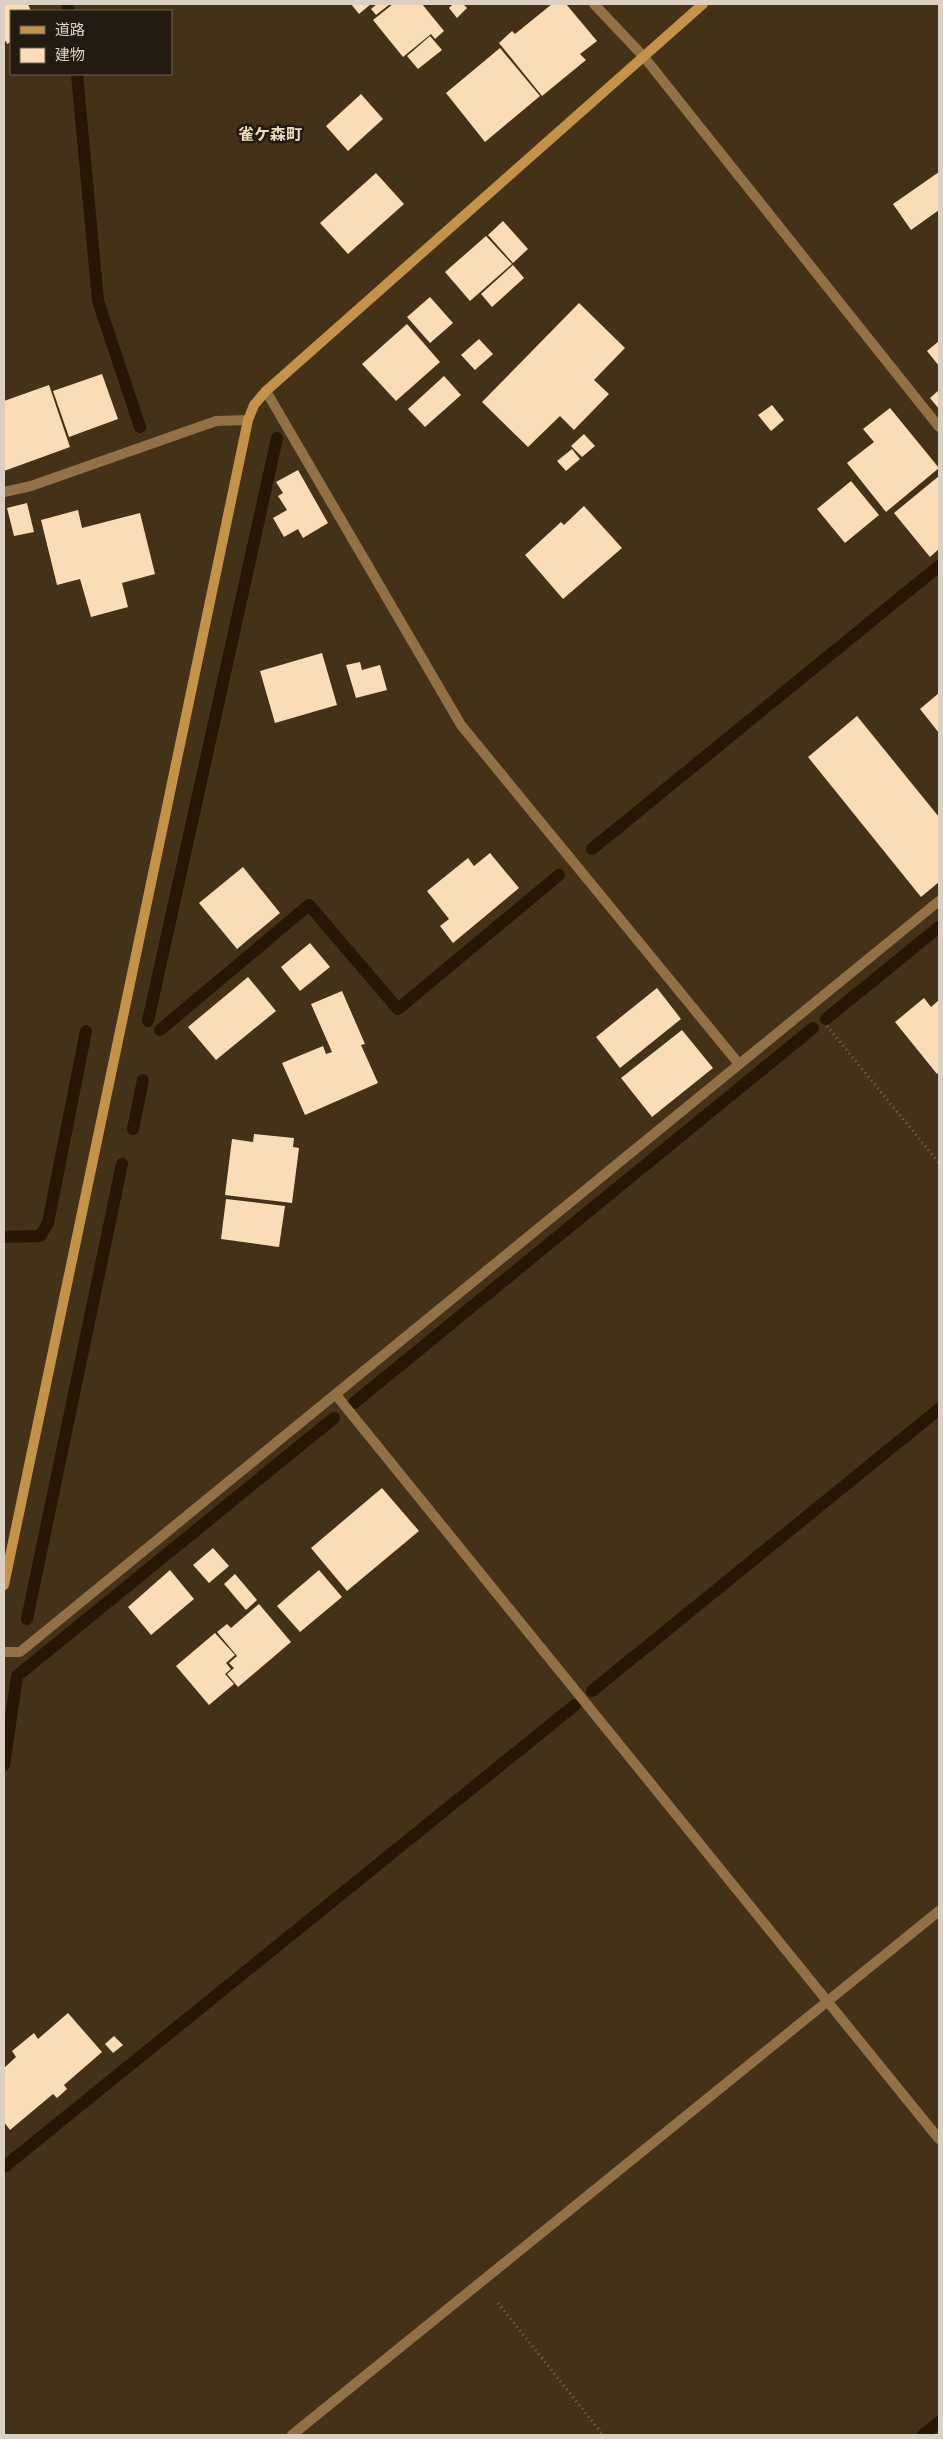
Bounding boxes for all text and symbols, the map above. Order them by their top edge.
legend [10,10,172,75]
text: 道路 [55,21,85,39]
text: 建物 [55,46,85,64]
district label: 雀ケ森町 [238,125,302,144]

